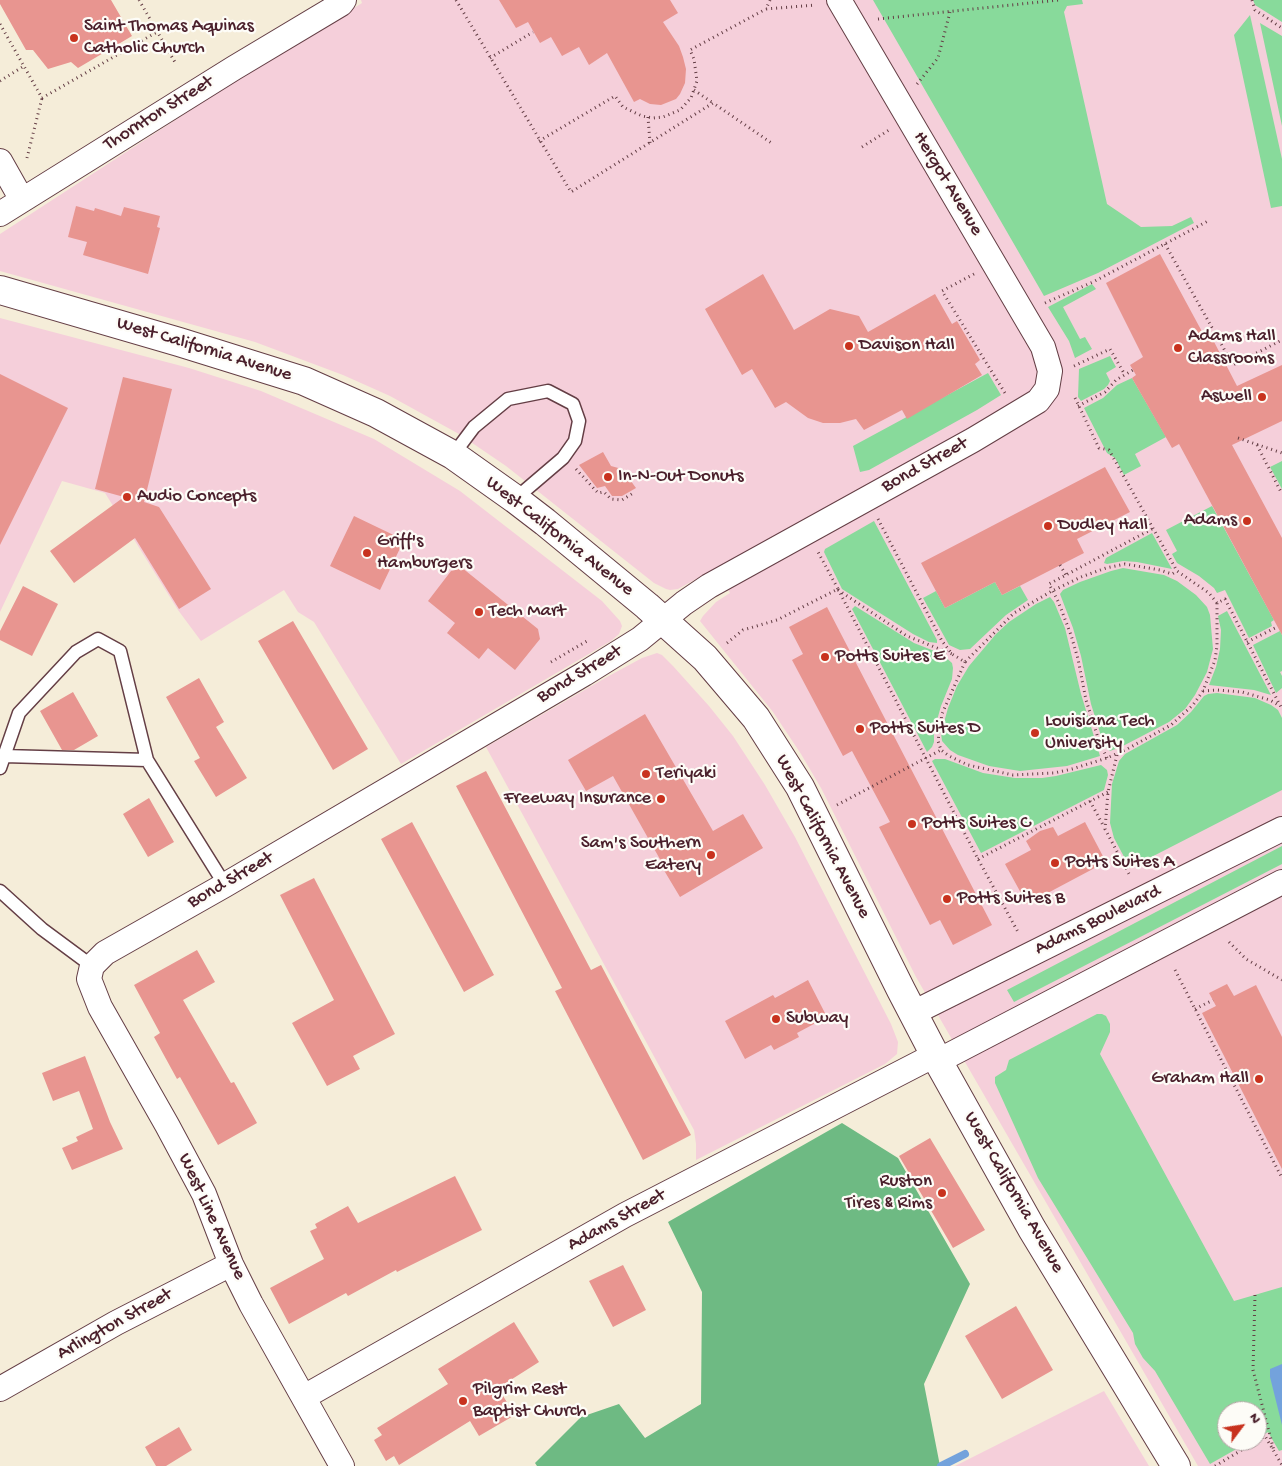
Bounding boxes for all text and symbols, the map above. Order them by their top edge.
place label: Saint Thomas Aquinas Catholic Church [84,16,254,60]
marker: Saint Thomas Aquinas Catholic Church [68,32,80,44]
street label: Thornton Street [100,71,218,157]
street label: Hergot Avenue [907,128,987,240]
street label: West California Avenue [114,312,294,388]
place label: Adams Hall Classrooms [1188,326,1276,370]
place label: Davison Hall [859,335,955,357]
marker: Davison Hall [843,340,855,352]
marker: Adams Hall Classrooms [1172,342,1184,354]
place label: Aswell [1201,386,1252,408]
marker: Aswell [1256,391,1268,403]
street label: Bond Street [878,433,972,499]
place label: In-N-Out Donuts [618,466,743,488]
marker: In-N-Out Donuts [602,471,614,483]
street label: West California Avenue [480,472,638,602]
place label: Audio Concepts [137,486,256,508]
marker: Audio Concepts [121,491,133,503]
place label: Adams [1184,510,1237,532]
place label: Dudley Hall [1058,515,1148,537]
marker: Adams [1241,515,1253,527]
marker: Dudley Hall [1042,520,1054,532]
place label: Griff's Hamburgers [377,531,472,575]
marker: Griff's Hamburgers [361,547,373,559]
place label: Tech Mart [489,601,565,623]
marker: Tech Mart [473,606,485,618]
street label: Bond Street [533,641,627,709]
place label: Potts Suites E [835,646,945,668]
marker: Potts Suites E [819,651,831,663]
place label: Louisiana Tech University [1045,711,1154,755]
place label: Potts Suites D [870,718,981,740]
marker: Potts Suites D [854,723,866,735]
marker: Louisiana Tech University [1029,727,1041,739]
street label: West California Avenue [769,751,875,923]
place label: Teriyaki [656,763,716,785]
marker: Teriyaki [640,768,652,780]
place label: Freeway Insurance [504,788,651,810]
marker: Freeway Insurance [655,793,667,805]
place label: Potts Suites C [922,813,1031,835]
marker: Potts Suites C [906,818,918,830]
place label: Sam's Southern Eatery [581,833,701,877]
street label: Bond Street [184,847,278,915]
marker: Sam's Southern Eatery [705,849,717,861]
place label: Potts Suites A [1065,852,1174,874]
marker: Potts Suites A [1049,857,1061,869]
street label: Adams Boulevard [1031,881,1165,961]
place label: Potts Suites B [957,888,1065,910]
marker: Potts Suites B [941,893,953,905]
place label: Subway [786,1008,848,1030]
marker: Subway [770,1013,782,1025]
place label: Graham Hall [1151,1068,1249,1090]
marker: Graham Hall [1253,1073,1265,1085]
street label: West California Avenue [958,1108,1068,1278]
street label: West Line Avenue [172,1150,250,1284]
place label: Ruston Tires & Rims [845,1171,932,1215]
street label: Adams Street [564,1185,670,1257]
marker: Ruston Tires & Rims [936,1187,948,1199]
street label: Arlington Street [54,1284,176,1366]
place label: Pilgrim Rest Baptist Church [473,1379,587,1423]
marker: Pilgrim Rest Baptist Church [457,1395,469,1407]
north arrow [1217,1401,1267,1451]
text: N [1245,1410,1264,1427]

